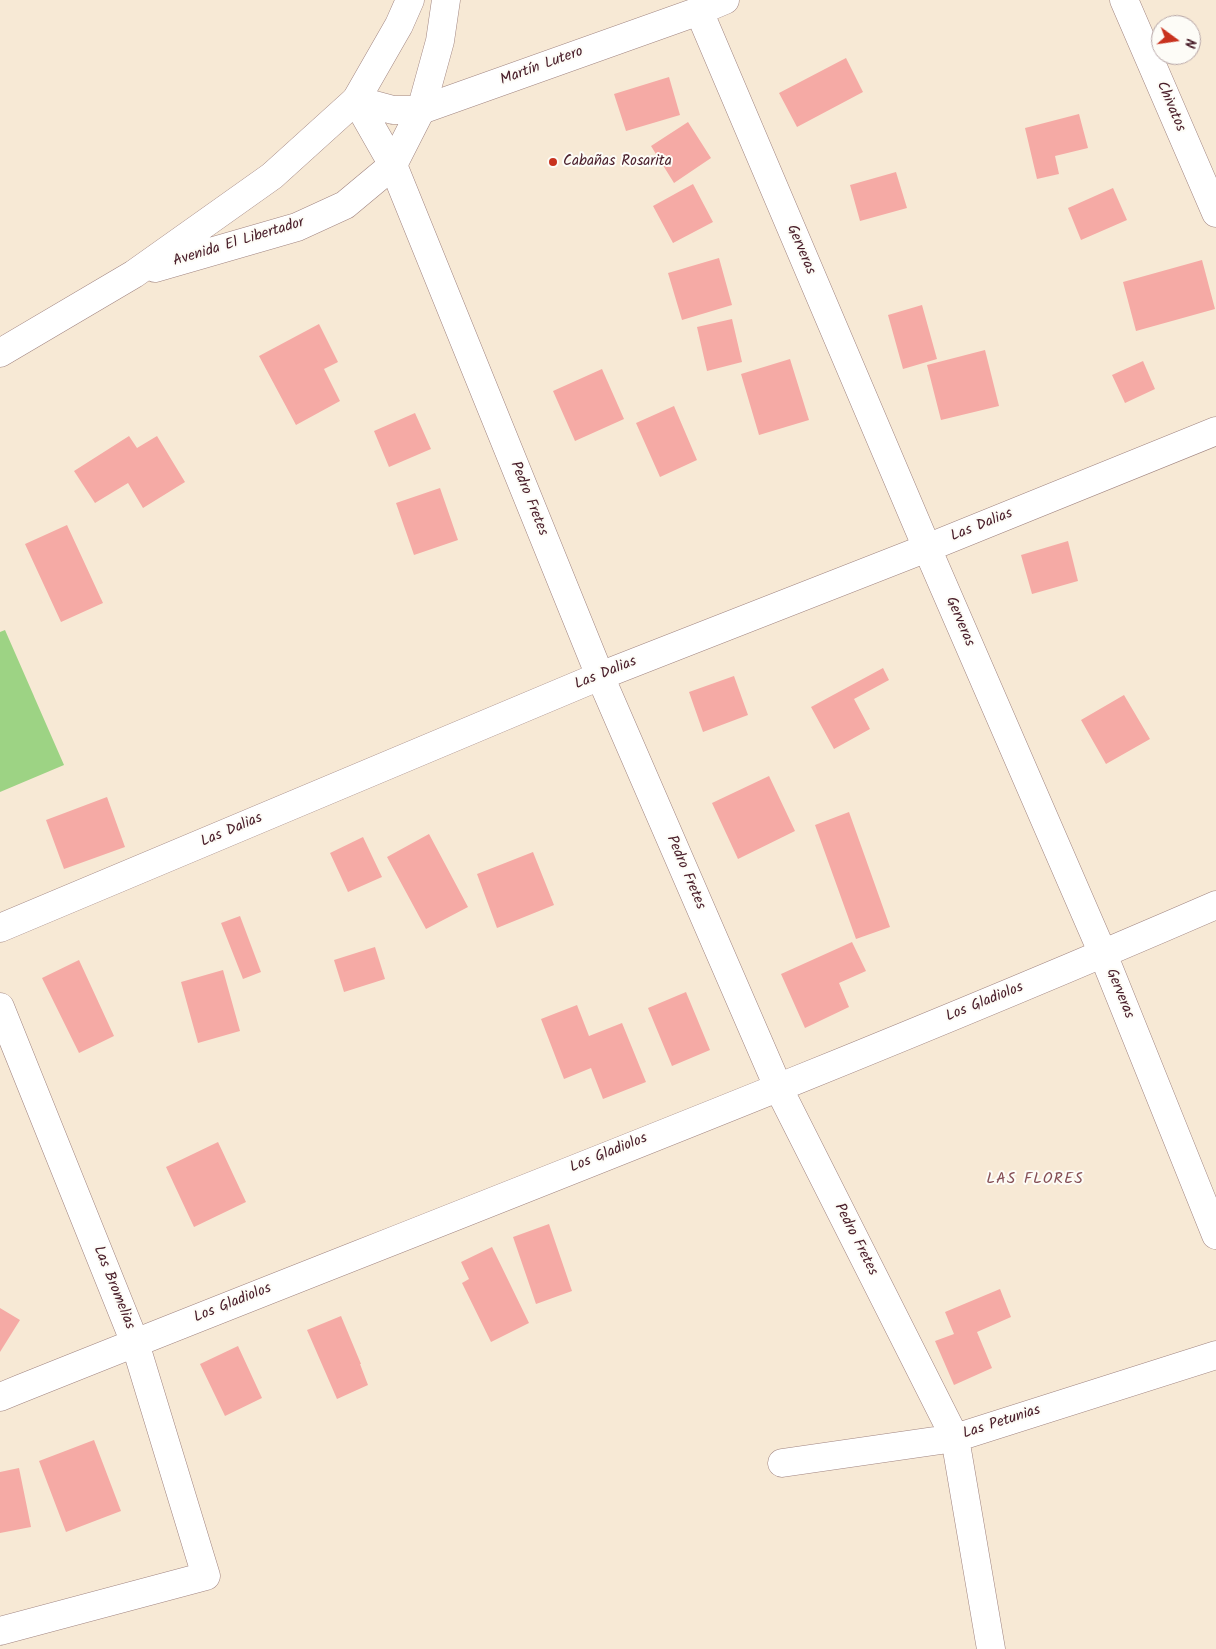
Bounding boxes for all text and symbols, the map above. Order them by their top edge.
north arrow [1151,15,1201,65]
text: N [1178,36,1201,50]
street label: Martín Lutero [498,44,586,90]
street label: Chivatos [1151,79,1189,135]
place label: Cabañas Rosarita [563,153,672,171]
marker: Cabañas Rosarita [547,156,559,168]
street label: Avenida El Libertador [171,214,307,272]
street label: Gerveras [781,222,819,278]
street label: Pedro Fretes [505,459,551,539]
street label: Las Dalias [948,505,1016,547]
street label: Gerveras [940,594,978,650]
street label: Las Dalias [572,653,640,695]
street label: Las Dalias [199,810,265,852]
street label: Pedro Fretes [661,833,709,913]
street label: Gerveras [1101,966,1137,1022]
street label: Los Gladiolos [944,979,1026,1027]
street label: Los Gladiolos [568,1130,650,1178]
district label: LAS FLORES [985,1170,1085,1190]
street label: Pedro Fretes [829,1201,881,1279]
street label: Las Bromelias [88,1244,138,1332]
street label: Los Gladiolos [192,1280,274,1328]
street label: Las Petunias [961,1402,1043,1444]

